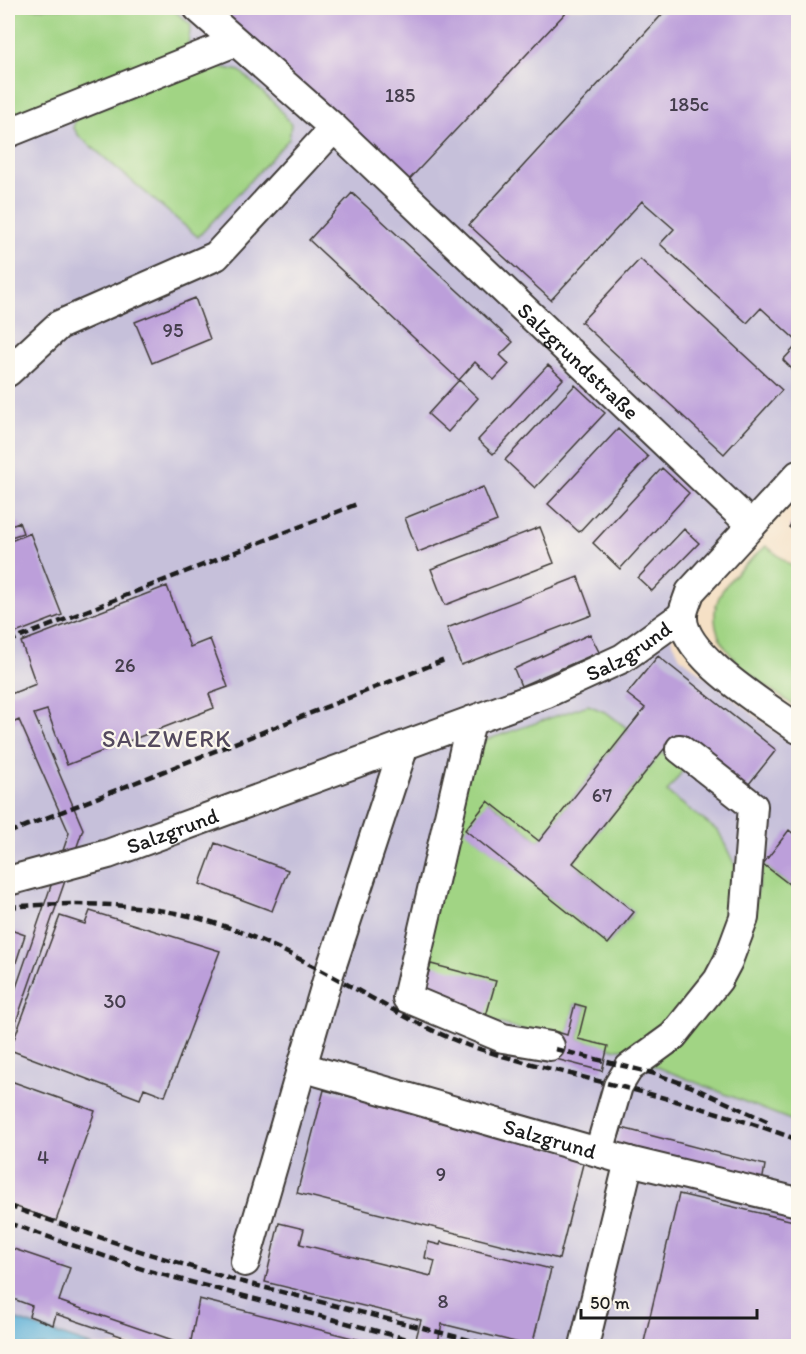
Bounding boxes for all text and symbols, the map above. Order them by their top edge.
house number: 185 [385,83,415,107]
house number: 185c [669,92,709,116]
street label: Salzgrundstraße [512,297,645,425]
house number: 95 [163,318,183,342]
street label: Salzgrund [581,614,676,687]
house number: 26 [114,653,136,677]
district label: SALZWERK [102,724,232,753]
house number: 67 [592,783,612,807]
street label: Salzgrund [123,801,222,860]
house number: 30 [103,989,127,1013]
street label: Salzgrund [500,1112,600,1165]
house number: 4 [37,1145,49,1169]
house number: 9 [436,1162,446,1186]
scale bar [581,1282,756,1320]
house number: 8 [438,1289,449,1313]
text: 50 m [590,1292,630,1314]

